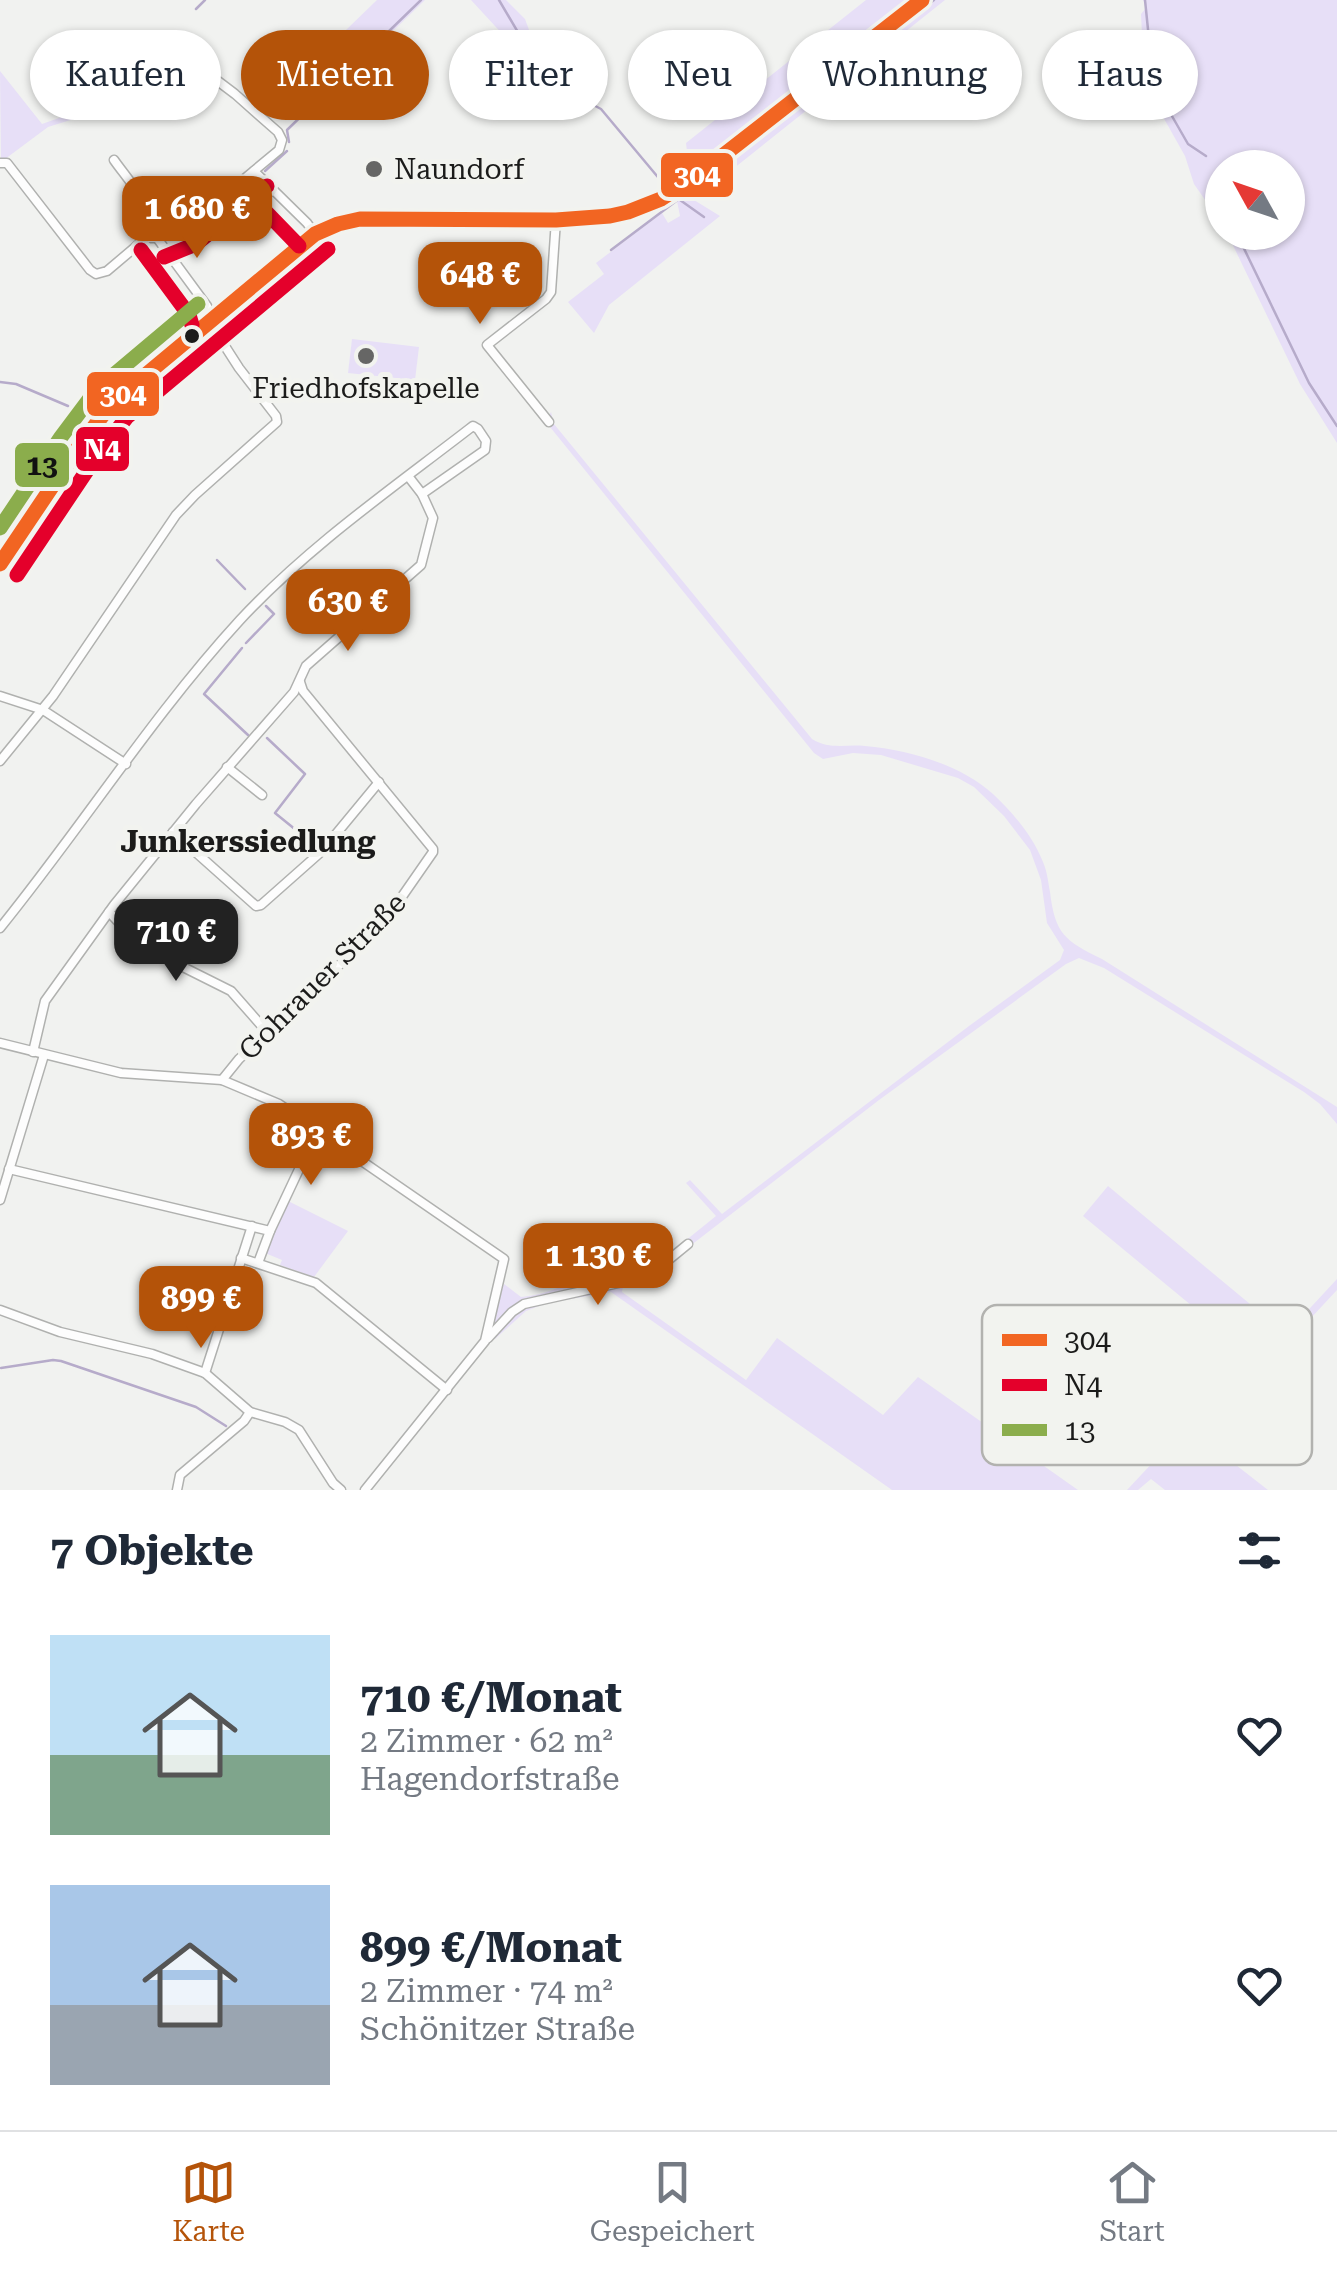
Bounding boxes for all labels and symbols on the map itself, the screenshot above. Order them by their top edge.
north arrow [1205,150,1305,250]
line badge: 304 [659,151,735,199]
place label: Naundorf [394,153,525,186]
marker: Naundorf [363,158,385,180]
text: 304 [673,159,721,192]
pin: 1 680 € [105,176,289,261]
pin: 648 € [410,242,550,327]
unlabelled marker [182,326,202,346]
marker: Friedhofskapelle [355,345,377,367]
line badge: 304 [85,370,161,418]
place label: Friedhofskapelle [252,372,480,405]
text: 304 [99,378,147,411]
line badge: N4 [74,425,131,473]
text: N4 [83,433,121,466]
line badge: 13 [13,441,71,489]
text: 13 [26,449,58,482]
pin: 630 € [278,569,418,654]
district label: Junkerssiedlung [121,824,376,859]
street label: Gohrauer Straße [232,886,413,1067]
pin: 710 € [106,899,246,984]
pin: 893 € [241,1103,381,1188]
pin: 1 130 € [506,1223,690,1308]
pin: 899 € [131,1266,271,1351]
legend [982,1305,1312,1465]
text: 304 [1064,1324,1111,1357]
text: N4 [1064,1369,1102,1402]
text: 13 [1064,1414,1095,1447]

